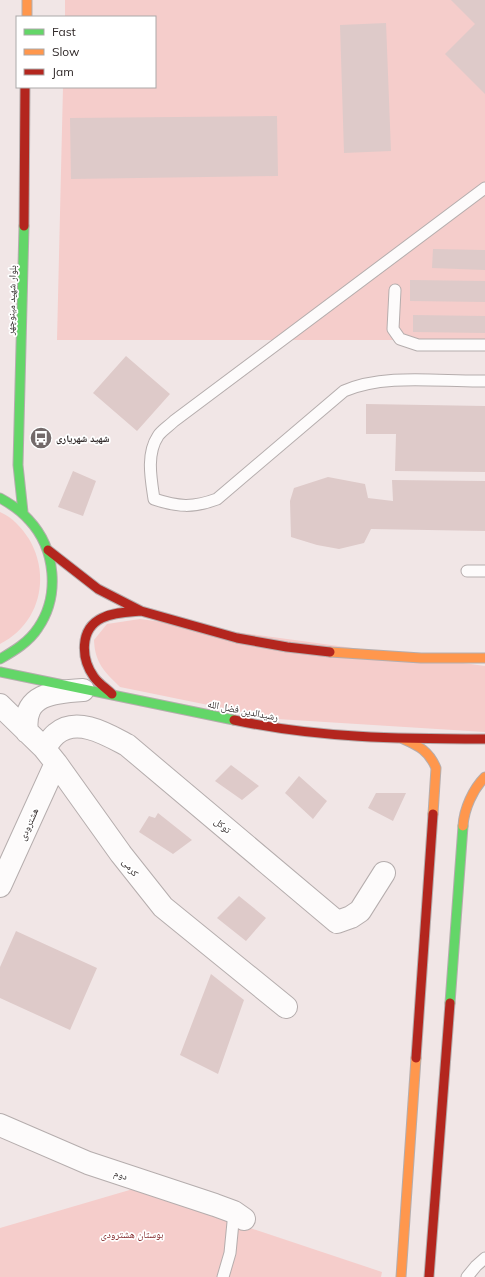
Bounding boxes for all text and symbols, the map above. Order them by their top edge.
legend [16,16,156,88]
text: Fast [52,24,76,39]
text: Slow [52,44,80,59]
text: Jam [52,64,74,79]
street label: بلوار شهید مینوچهر [4,265,19,336]
bus stop icon: شهید شهریاری [28,425,54,451]
place label: شهید شهریاری [56,432,110,445]
street label: رشیدالدین فضل الله [206,697,280,724]
street label: هشترودی [16,806,41,843]
street label: توکل [212,815,234,836]
street label: کرمی [119,856,142,879]
street label: دوم [112,1166,129,1184]
park label: بوستان هشترودی [101,1228,164,1241]

